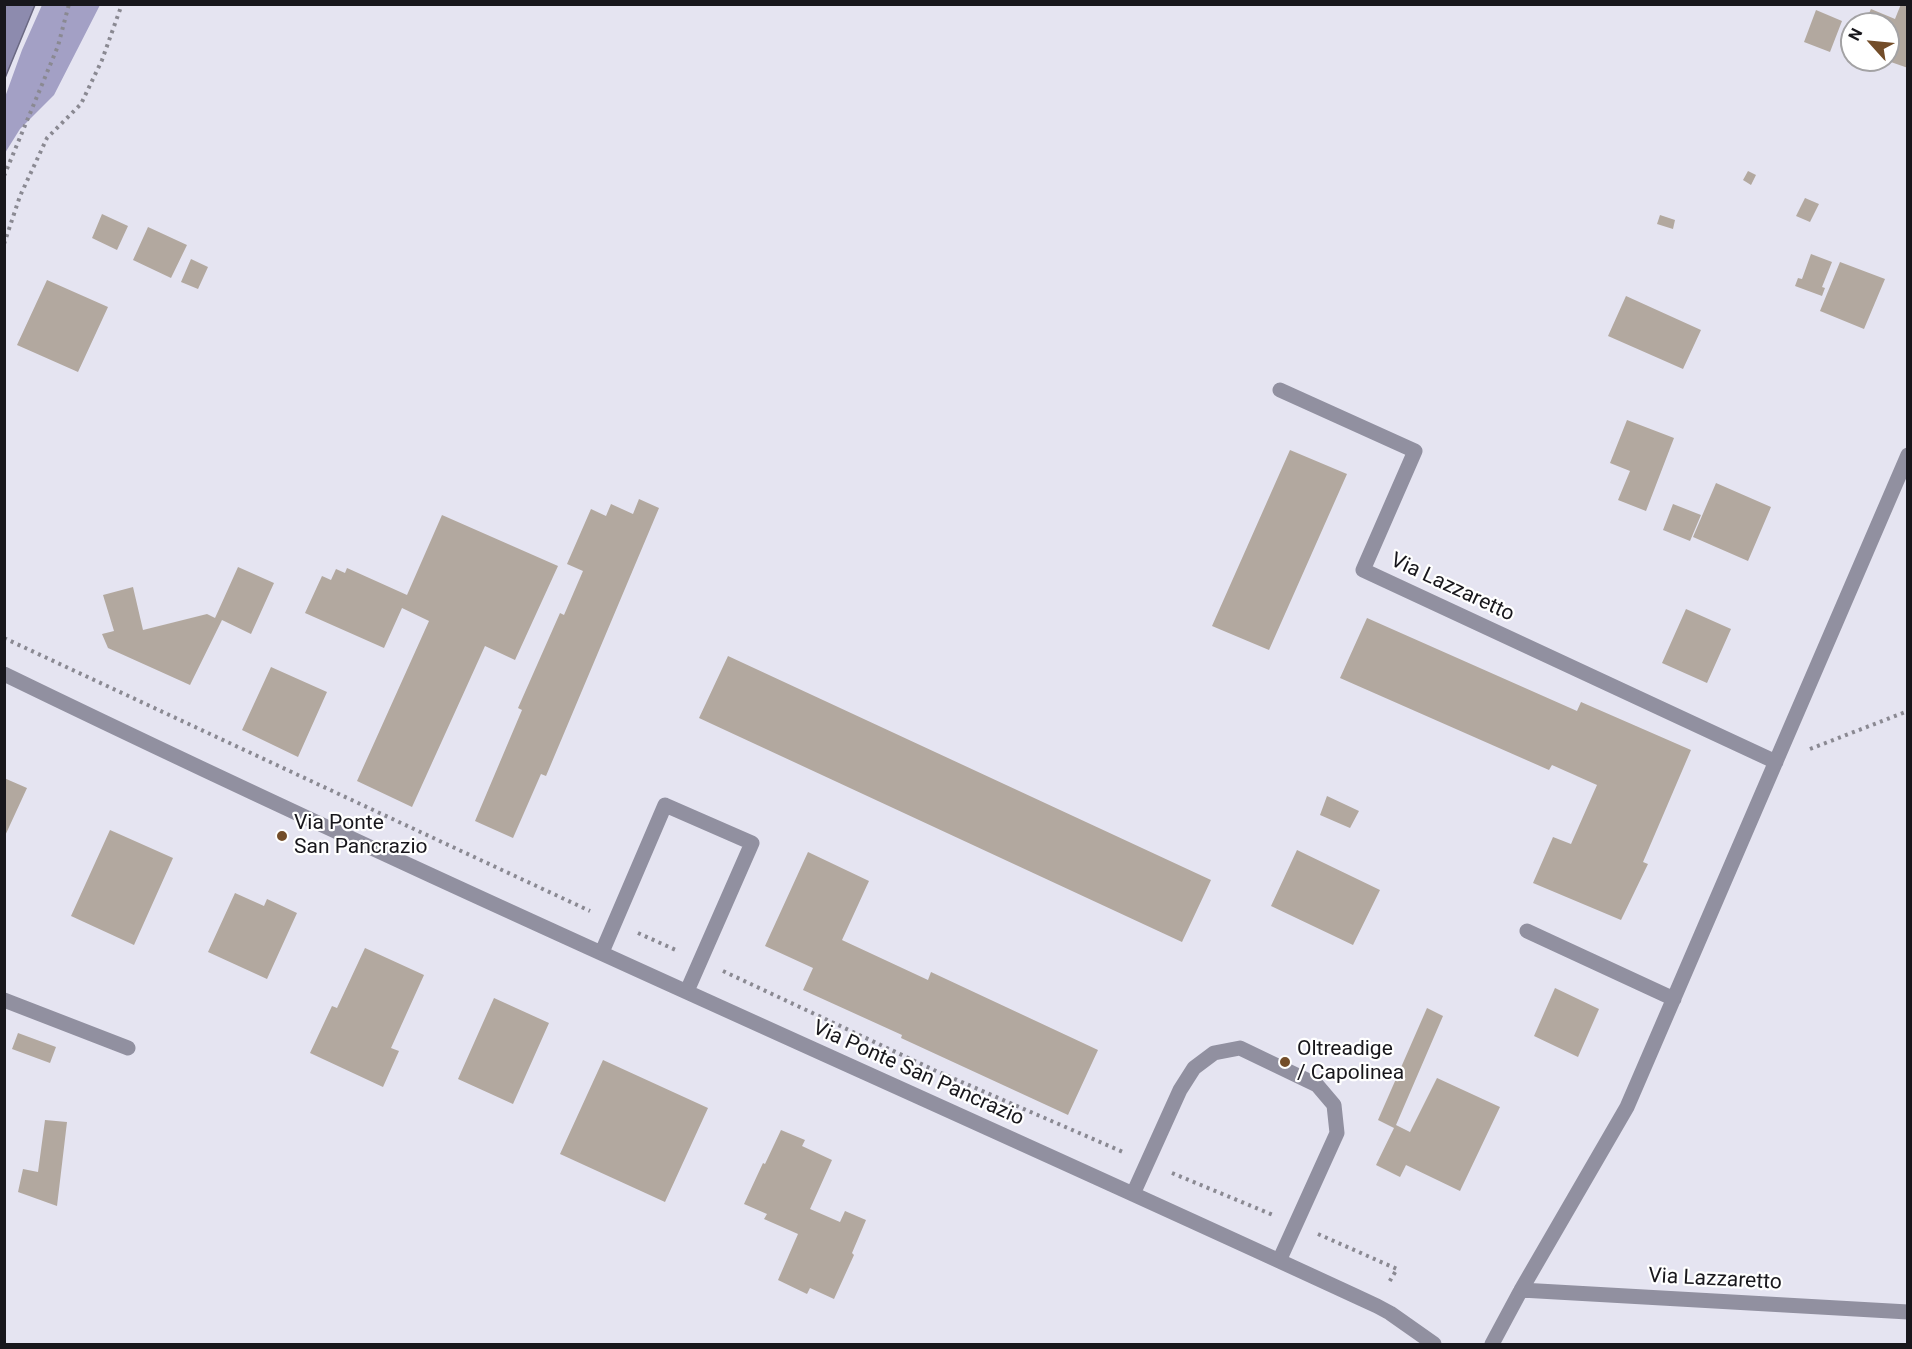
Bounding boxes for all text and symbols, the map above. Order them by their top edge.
north arrow [1840,12,1900,72]
text: N [1844,25,1866,44]
street label: Via Lazzaretto [1386,548,1518,628]
place label: Via Ponte San Pancrazio [294,811,427,861]
marker: Via Ponte San Pancrazio [275,829,289,843]
street label: Via Ponte San Pancrazio [809,1016,1027,1132]
place label: Oltreadige / Capolinea [1297,1037,1404,1087]
marker: Oltreadige / Capolinea [1278,1055,1292,1069]
street label: Via Lazzaretto [1648,1264,1782,1296]

